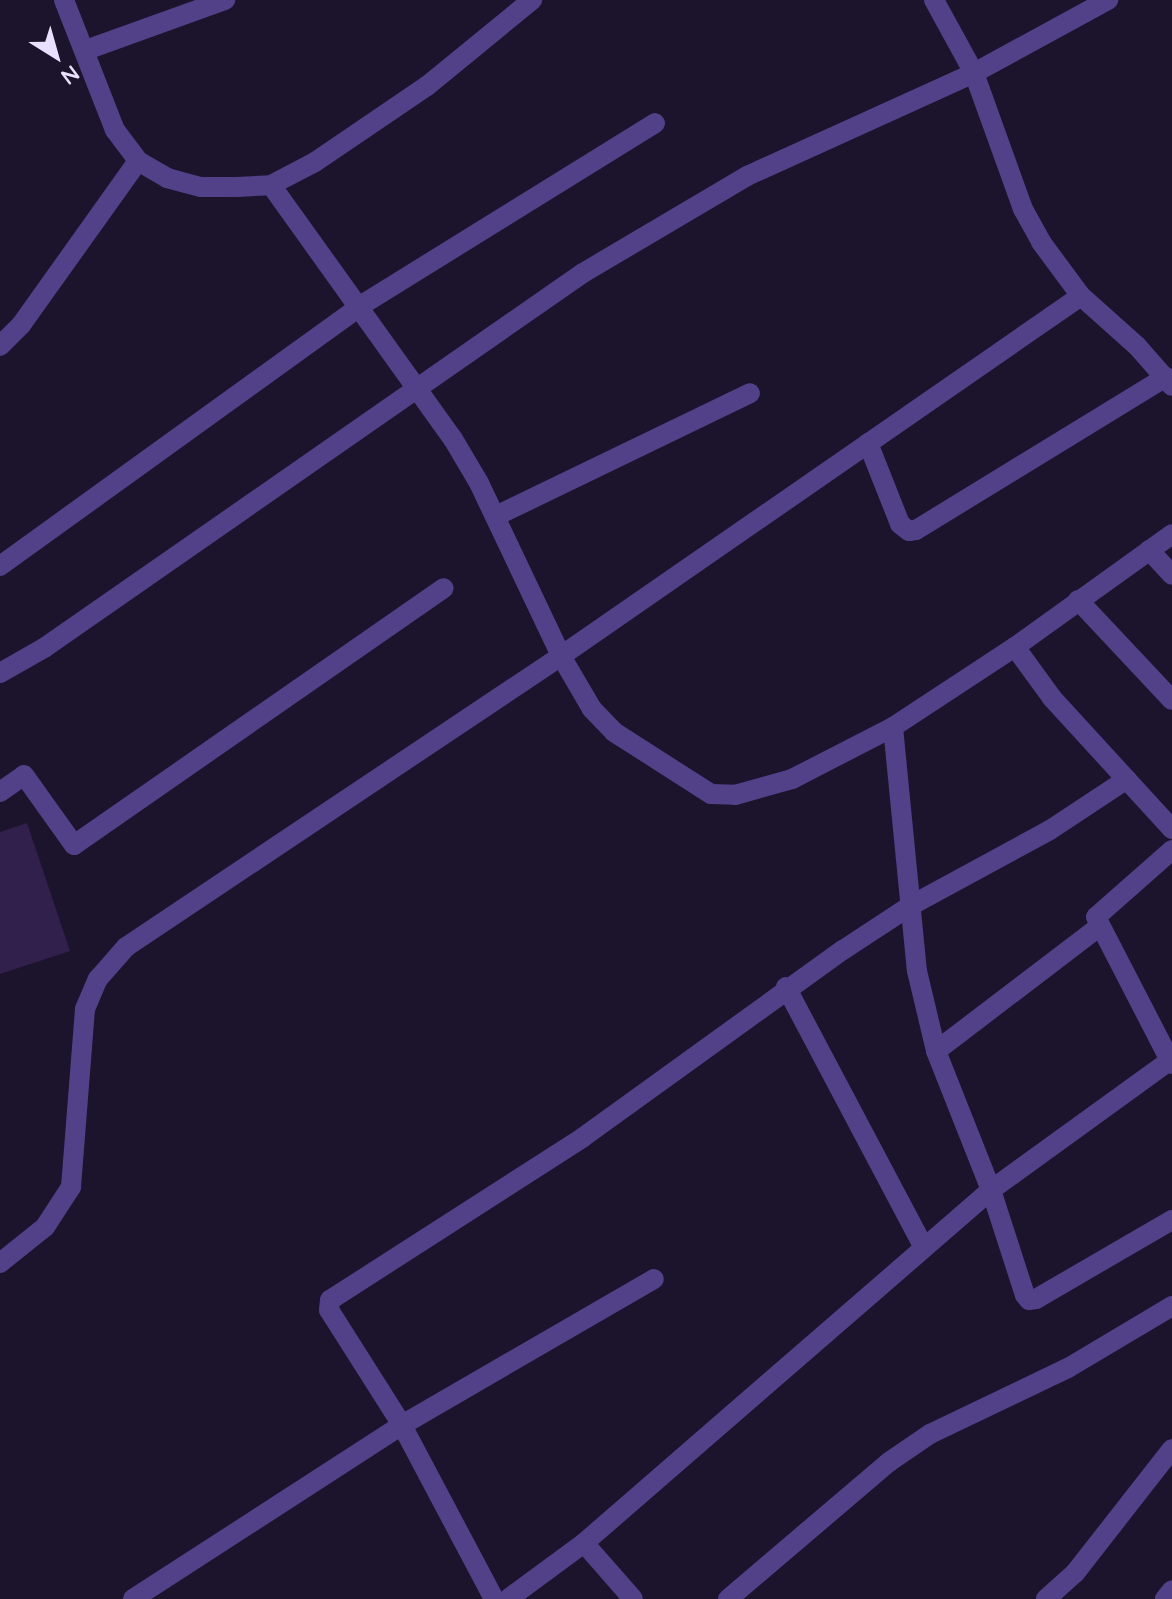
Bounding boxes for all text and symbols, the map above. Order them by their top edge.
north arrow [16,16,96,96]
text: N [56,59,85,91]

